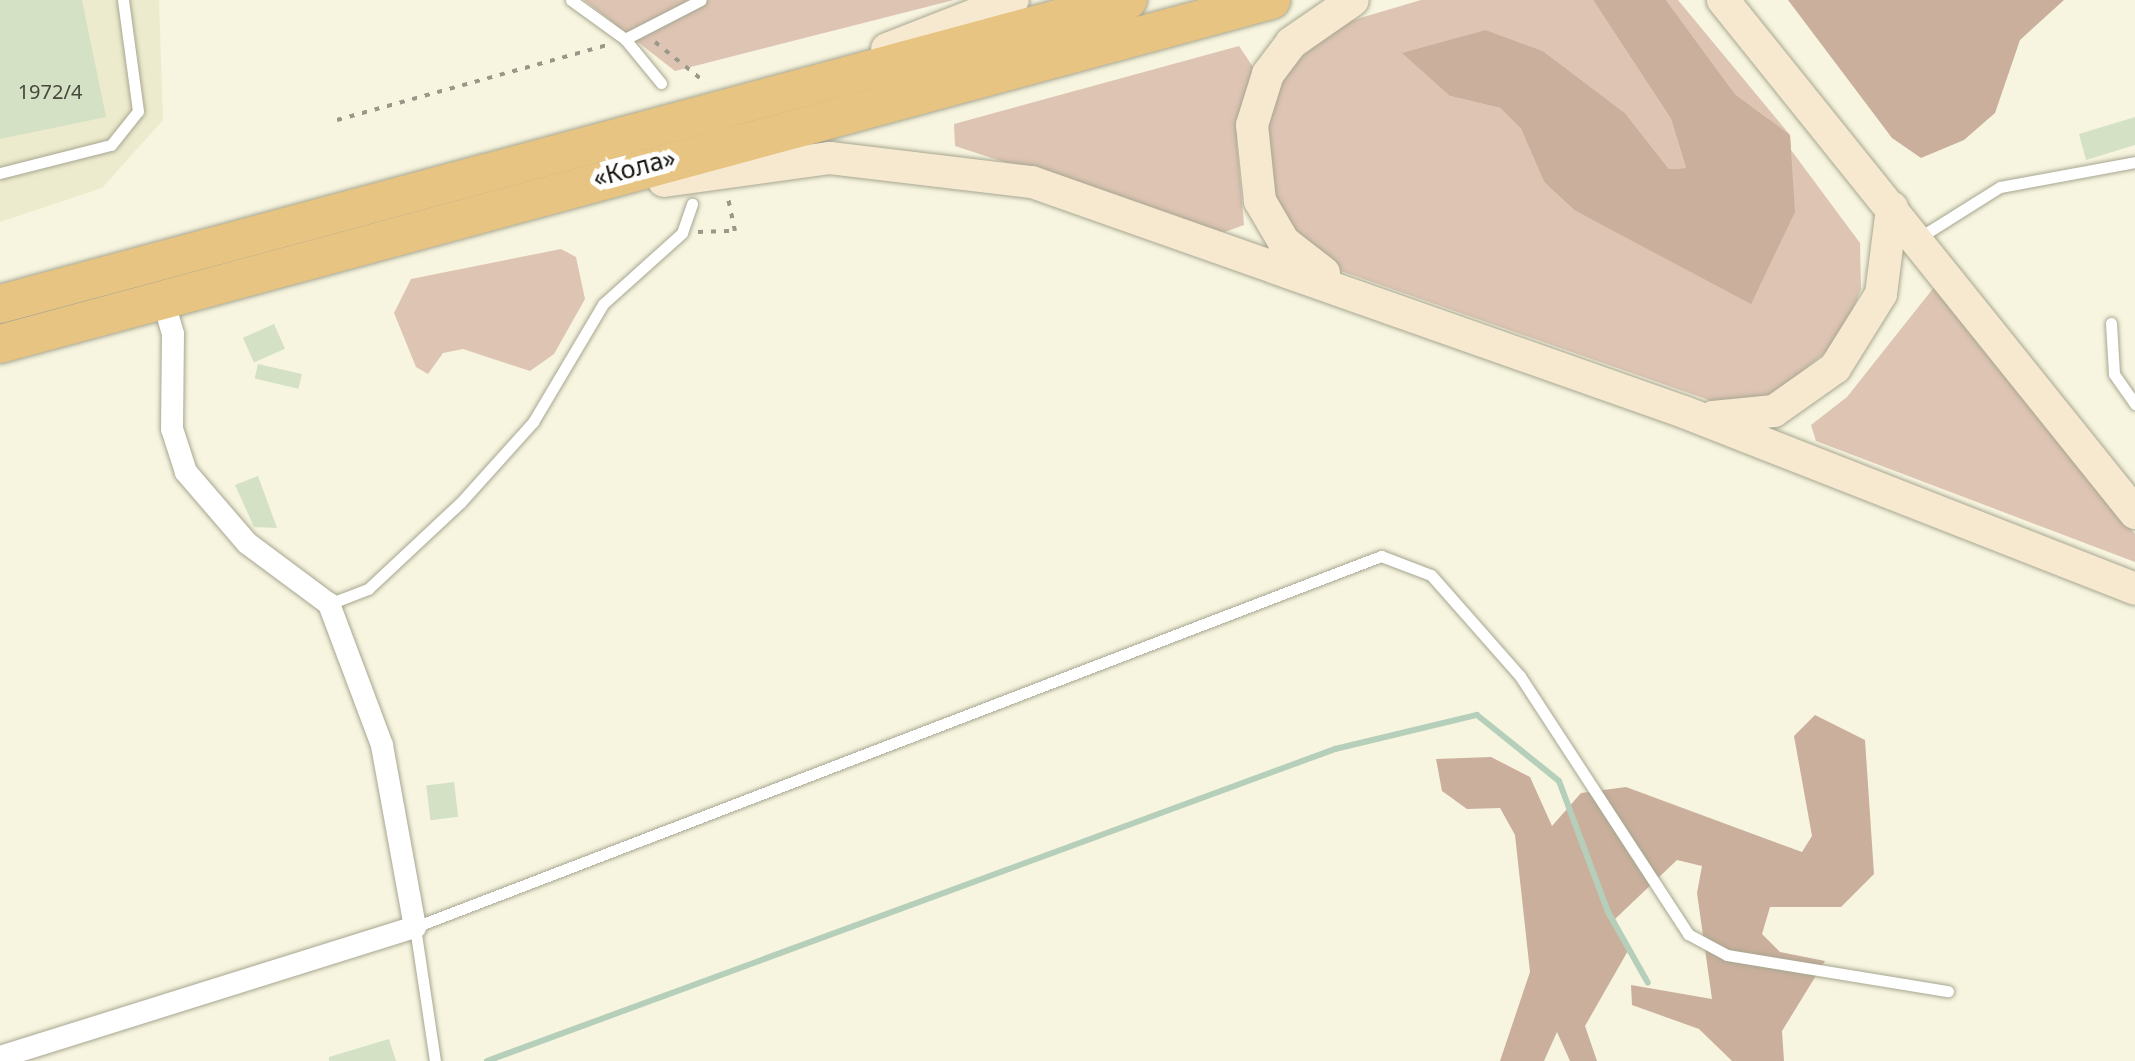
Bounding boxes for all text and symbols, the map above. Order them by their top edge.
house number: 1972/4 [18,79,82,103]
street label: «Кола» [590,142,678,192]

